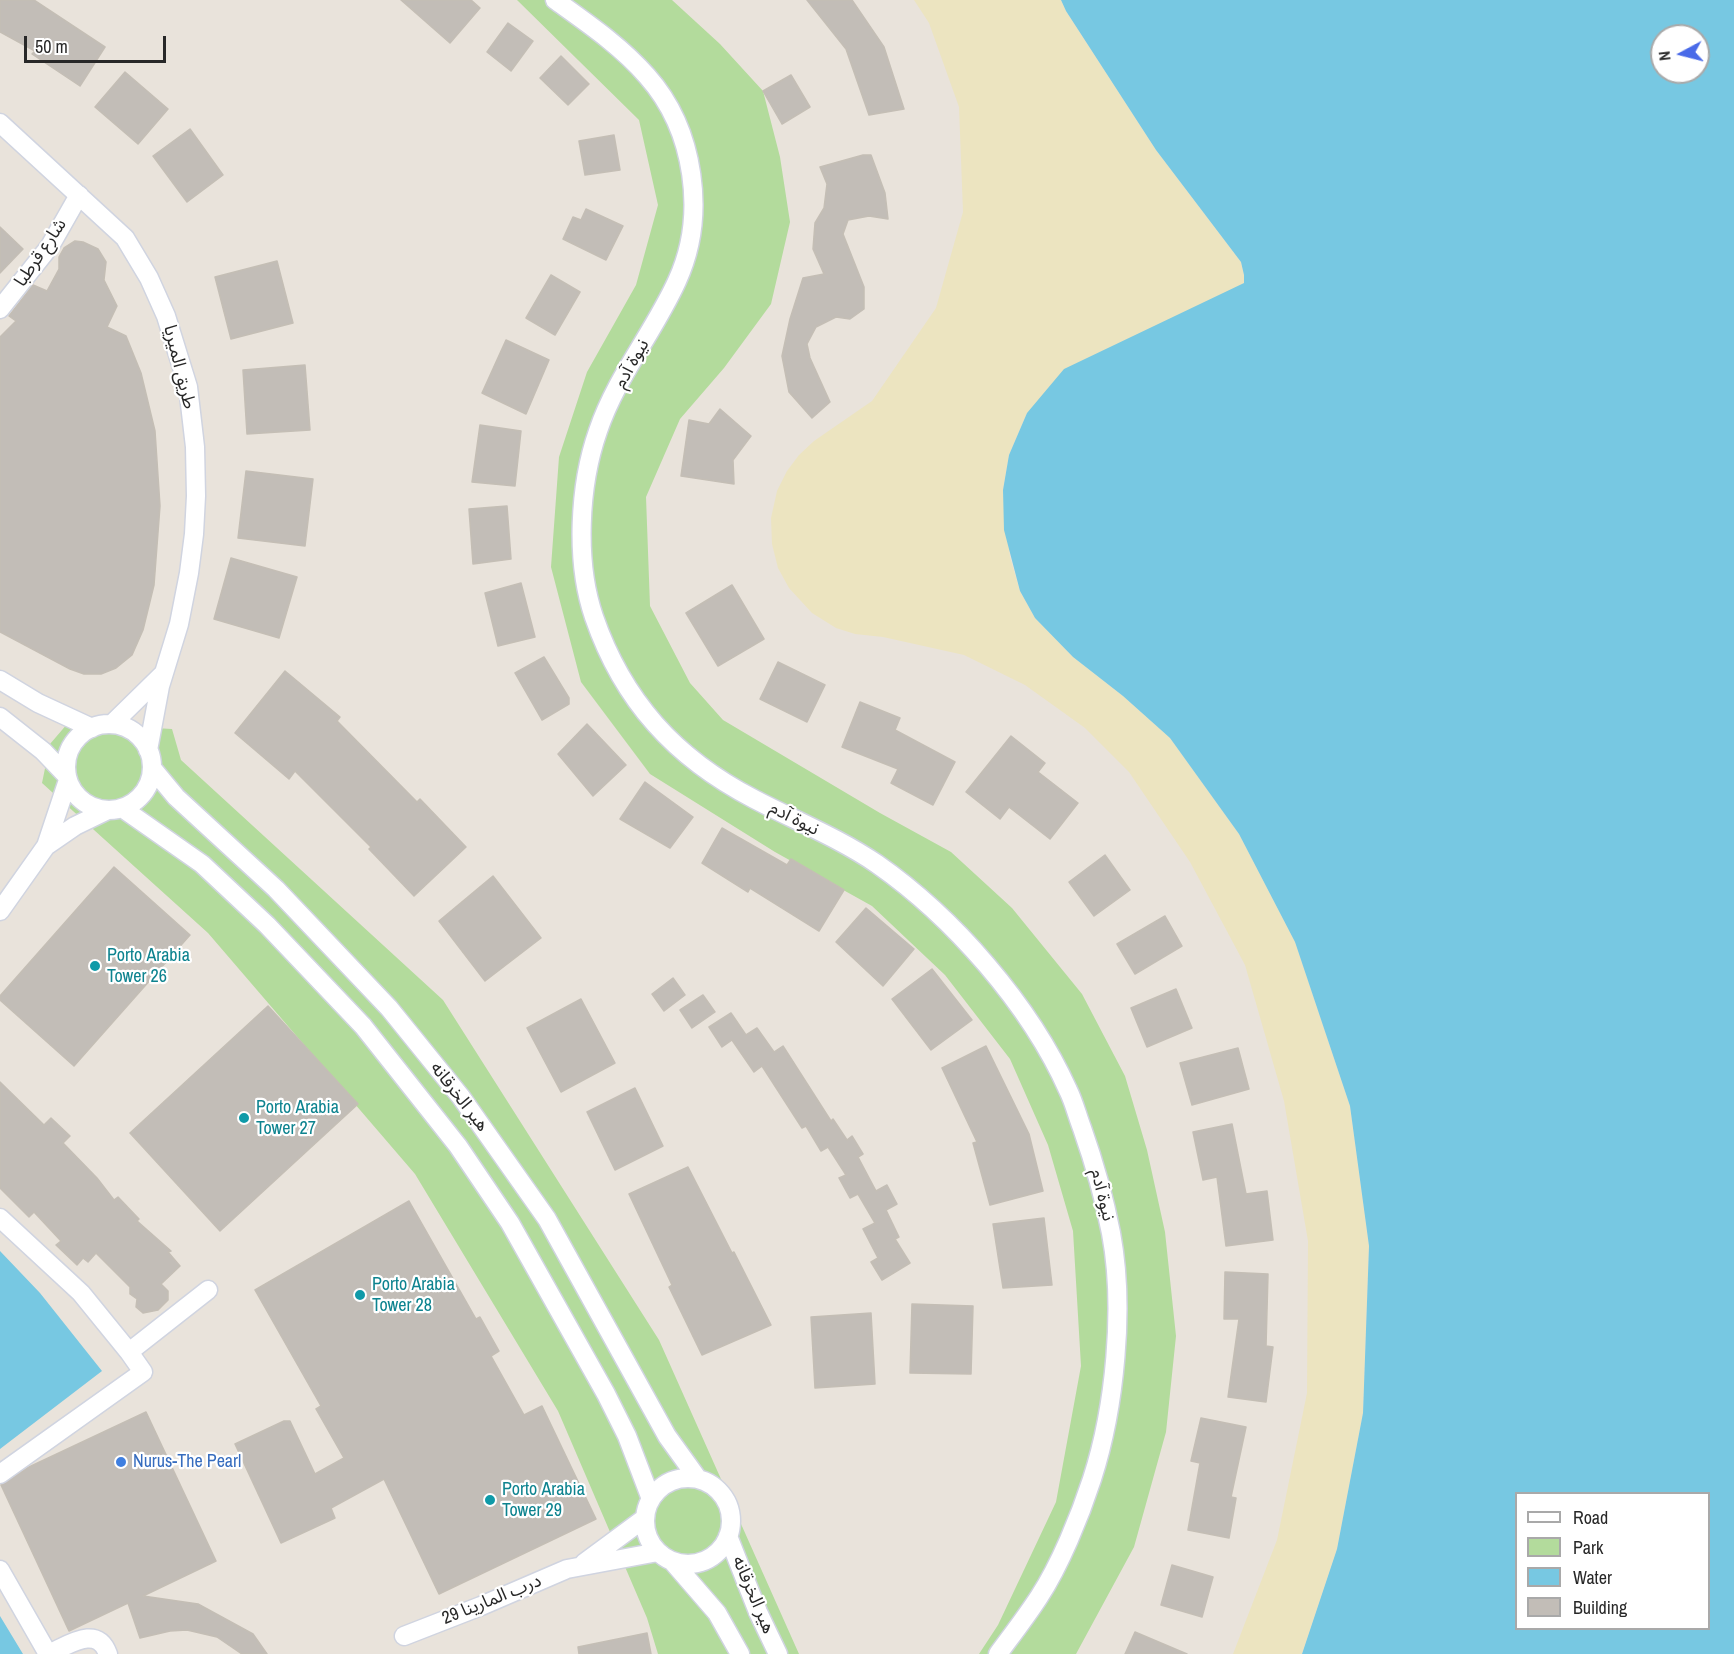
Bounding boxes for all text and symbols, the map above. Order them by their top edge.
scale bar [27,24,170,62]
north arrow [1650,24,1710,84]
text: 50 m [35,34,68,59]
text: N [1653,50,1676,62]
street label: شارع قرطبا [10,215,72,291]
street label: طريق الميريا [158,323,200,411]
street label: نيوة آدم [610,336,654,392]
street label: نيوة آدم [765,797,823,841]
place label: Porto Arabia Tower 26 [107,945,190,988]
marker: Porto Arabia Tower 26 [88,959,102,973]
street label: هير الخرقانه [425,1058,493,1136]
place label: Porto Arabia Tower 27 [256,1097,339,1140]
marker: Porto Arabia Tower 27 [237,1111,251,1125]
street label: نيوة آدم [1085,1167,1119,1223]
place label: Porto Arabia Tower 28 [372,1274,455,1316]
marker: Porto Arabia Tower 28 [353,1288,367,1302]
place label: Nurus-The Pearl [133,1451,241,1473]
marker: Nurus-The Pearl [114,1455,128,1469]
place label: Porto Arabia Tower 29 [502,1479,585,1522]
legend [1515,1492,1710,1630]
marker: Porto Arabia Tower 29 [483,1493,497,1507]
text: Road [1573,1505,1608,1530]
text: Park [1573,1535,1603,1560]
street label: هير الخرقانه [727,1553,779,1637]
text: Water [1573,1565,1612,1590]
street label: درب المارينا 29 [439,1570,545,1630]
text: Building [1573,1595,1627,1620]

